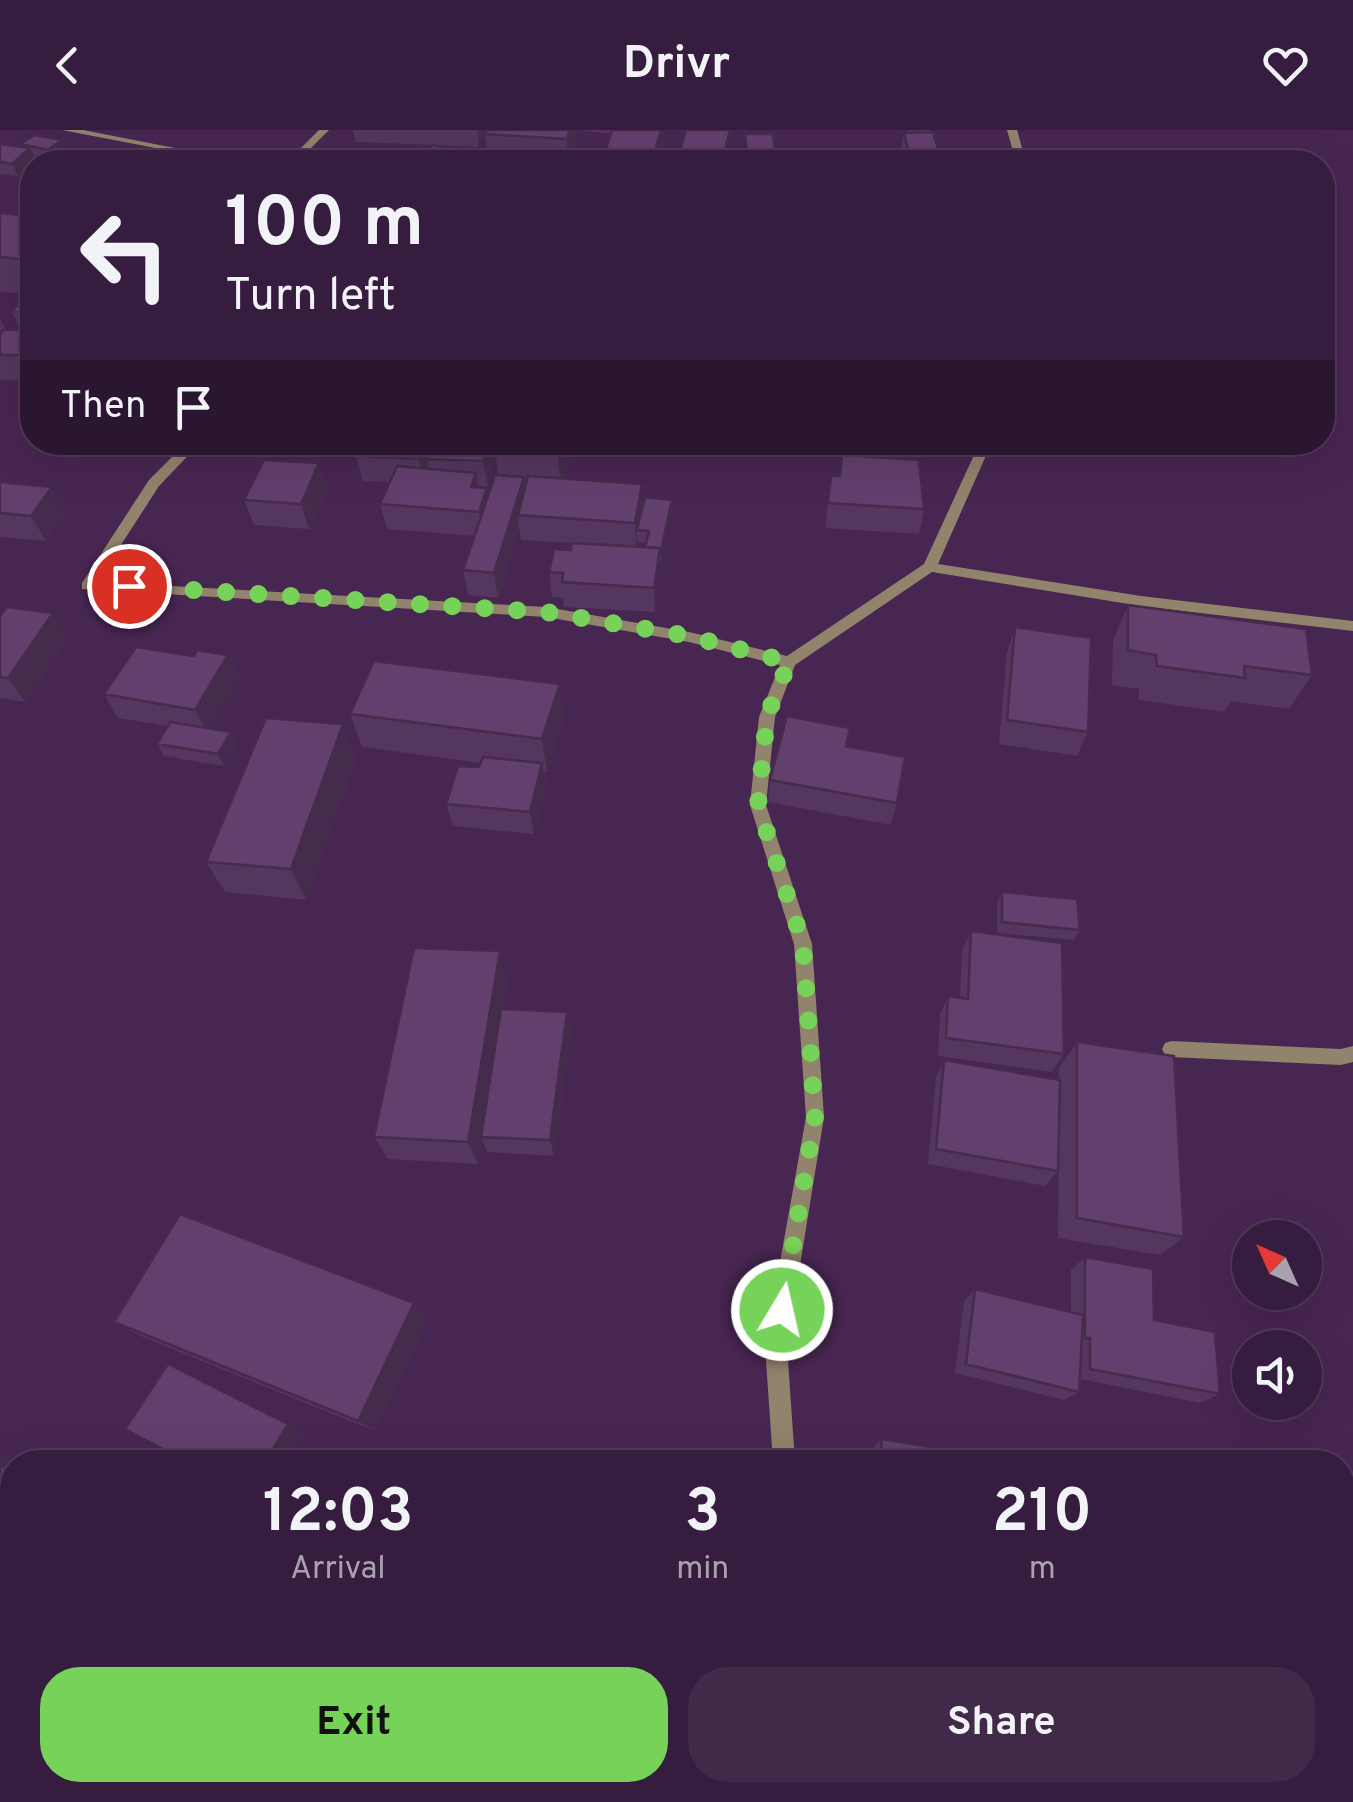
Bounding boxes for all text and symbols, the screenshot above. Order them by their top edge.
text: Drivr [623,37,730,94]
icon: back [40,38,95,93]
icon: heart [1258,38,1313,93]
text: 100 m [225,182,424,271]
icon: left [60,190,190,320]
text: Turn left [225,269,396,326]
icon: arrive [166,380,221,435]
text: Then [60,383,146,432]
pin [87,544,172,629]
icon: arrive [102,559,157,614]
north arrow [1232,1220,1322,1310]
map controls [1232,1220,1322,1420]
position arrow [730,1258,834,1362]
button: sound [1232,1330,1322,1420]
text: 12:03 [263,1477,413,1553]
text: 3 [685,1477,721,1553]
text: 210 [992,1477,1092,1553]
text: Arrival [290,1550,386,1590]
text: min [676,1550,729,1590]
text: m [1029,1550,1056,1590]
button: Exit [40,1667,668,1782]
button: Share [688,1667,1315,1782]

